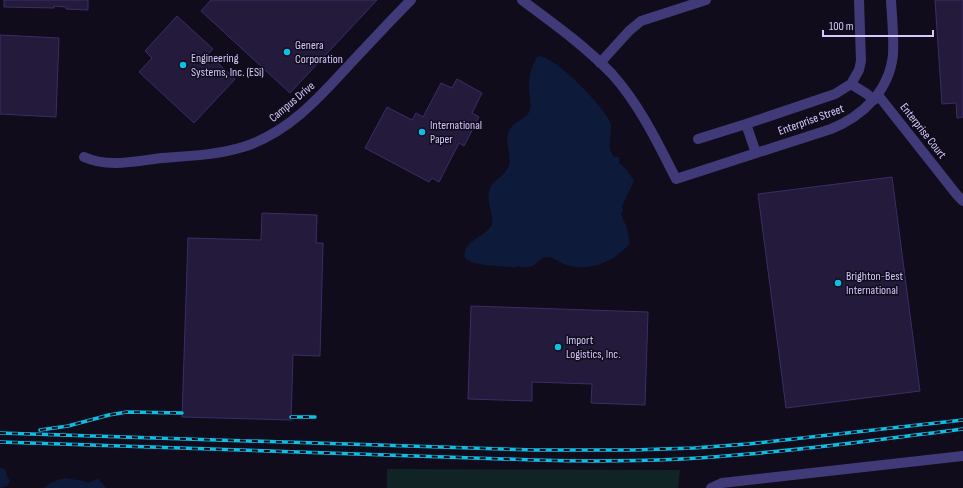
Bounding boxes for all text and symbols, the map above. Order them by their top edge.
scale bar [823,12,933,38]
text: 100 m [829,19,854,34]
place label: Genera Corporation [295,38,343,67]
marker: Genera Corporation [282,47,292,57]
place label: Engineering Systems, Inc. (ESi) [191,51,264,80]
marker: Engineering Systems, Inc. (ESi) [178,60,188,70]
street label: Campus Drive [266,78,318,125]
street label: Enterprise Court [897,100,950,162]
street label: Enterprise Street [776,101,846,139]
place label: International Paper [430,118,482,147]
marker: International Paper [417,127,427,137]
place label: Brighton-Best International [846,269,904,298]
marker: Brighton-Best International [833,278,843,288]
place label: Import Logistics, Inc. [566,333,621,362]
marker: Import Logistics, Inc. [553,342,563,352]

